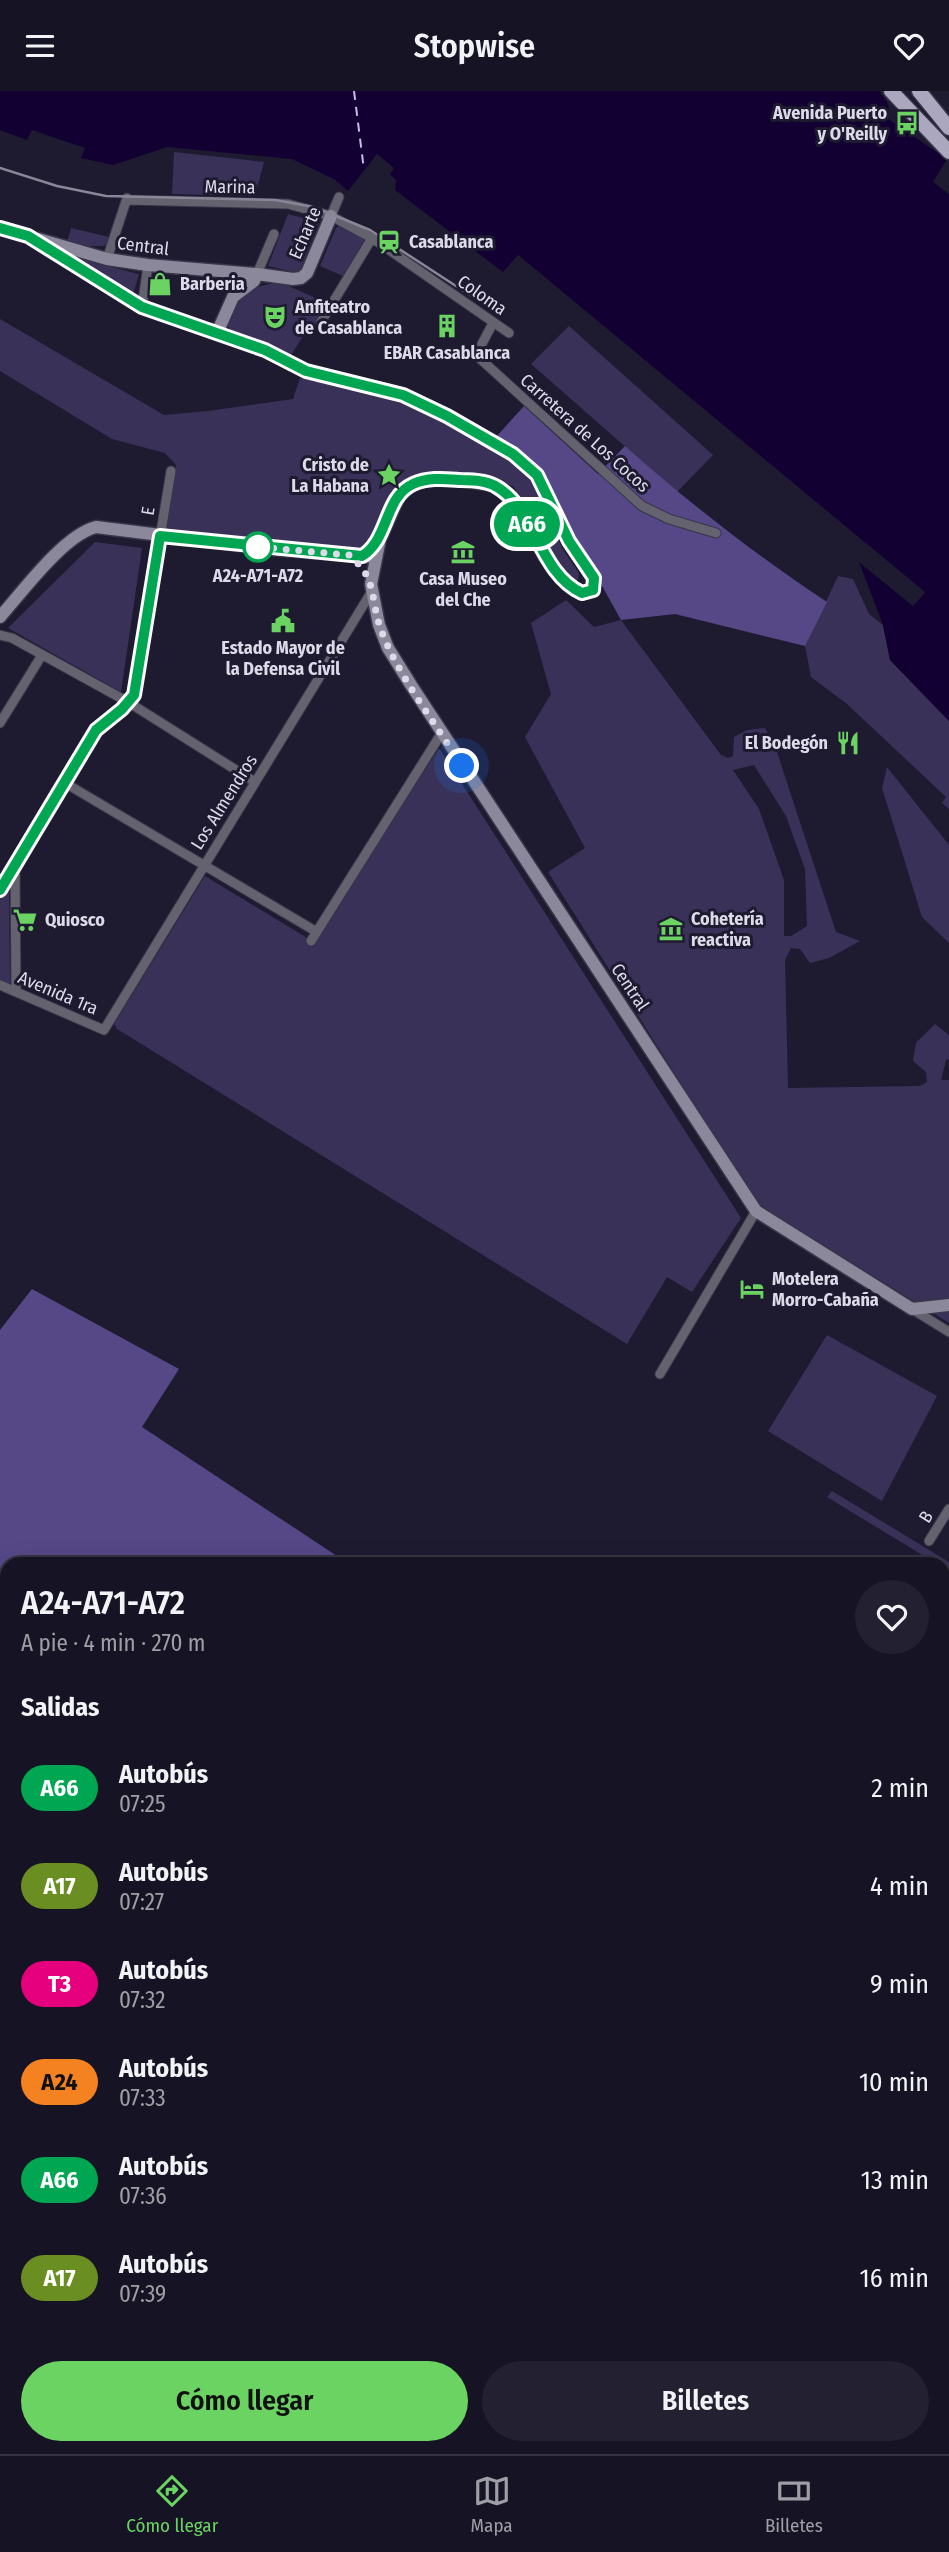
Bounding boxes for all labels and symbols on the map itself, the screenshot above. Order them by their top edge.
place label: Avenida Puerto y O'Reilly [772,102,887,145]
bus stop icon: Avenida Puerto y O'Reilly [893,109,921,137]
street label: Marina [204,176,256,198]
street label: Echarte [284,203,326,263]
station icon: Casablanca [375,228,403,256]
place label: Casablanca [409,231,493,253]
street label: Central [116,232,170,260]
shop icon: Barberia [146,270,174,298]
street label: Coloma [453,270,511,320]
place label: Barberia [180,273,245,295]
place label: Anfiteatro de Casablanca [294,296,402,339]
theatre icon: Anfiteatro de Casablanca [261,303,289,331]
building icon: EBAR Casablanca [433,312,461,340]
place label: EBAR Casablanca [384,342,510,364]
street label: Carretera de Los Cocos [516,369,654,497]
place label: Cristo de La Habana [291,454,369,497]
place icon: Cristo de La Habana [375,461,403,489]
line badge: A66 [487,501,567,547]
street label: E [136,505,160,517]
marker: A24-A71-A72 [243,532,273,562]
museum icon: Casa Museo del Che [449,538,477,566]
place label: A24-A71-A72 [212,565,303,587]
place label: Casa Museo del Che [419,568,507,611]
public building icon: Estado Mayor de la Defensa Civil [269,607,297,635]
place label: Estado Mayor de la Defensa Civil [221,637,345,680]
restaurant icon: El Bodegón [834,729,862,757]
place label: El Bodegón [745,732,828,754]
your location [444,748,479,783]
street label: Los Almendros [186,750,262,854]
supermarket icon: Quiosco [11,906,39,934]
place label: Cohetería reactiva [691,908,764,951]
place label: Quiosco [45,909,105,931]
museum icon: Cohetería reactiva [657,915,685,943]
street label: Central [606,959,654,1015]
street label: Avenida 1ra [15,966,101,1020]
place label: Motelera Morro-Cabaña [772,1268,879,1311]
hotel icon: Motelera Morro-Cabaña [738,1275,766,1303]
street label: B [914,1507,938,1527]

